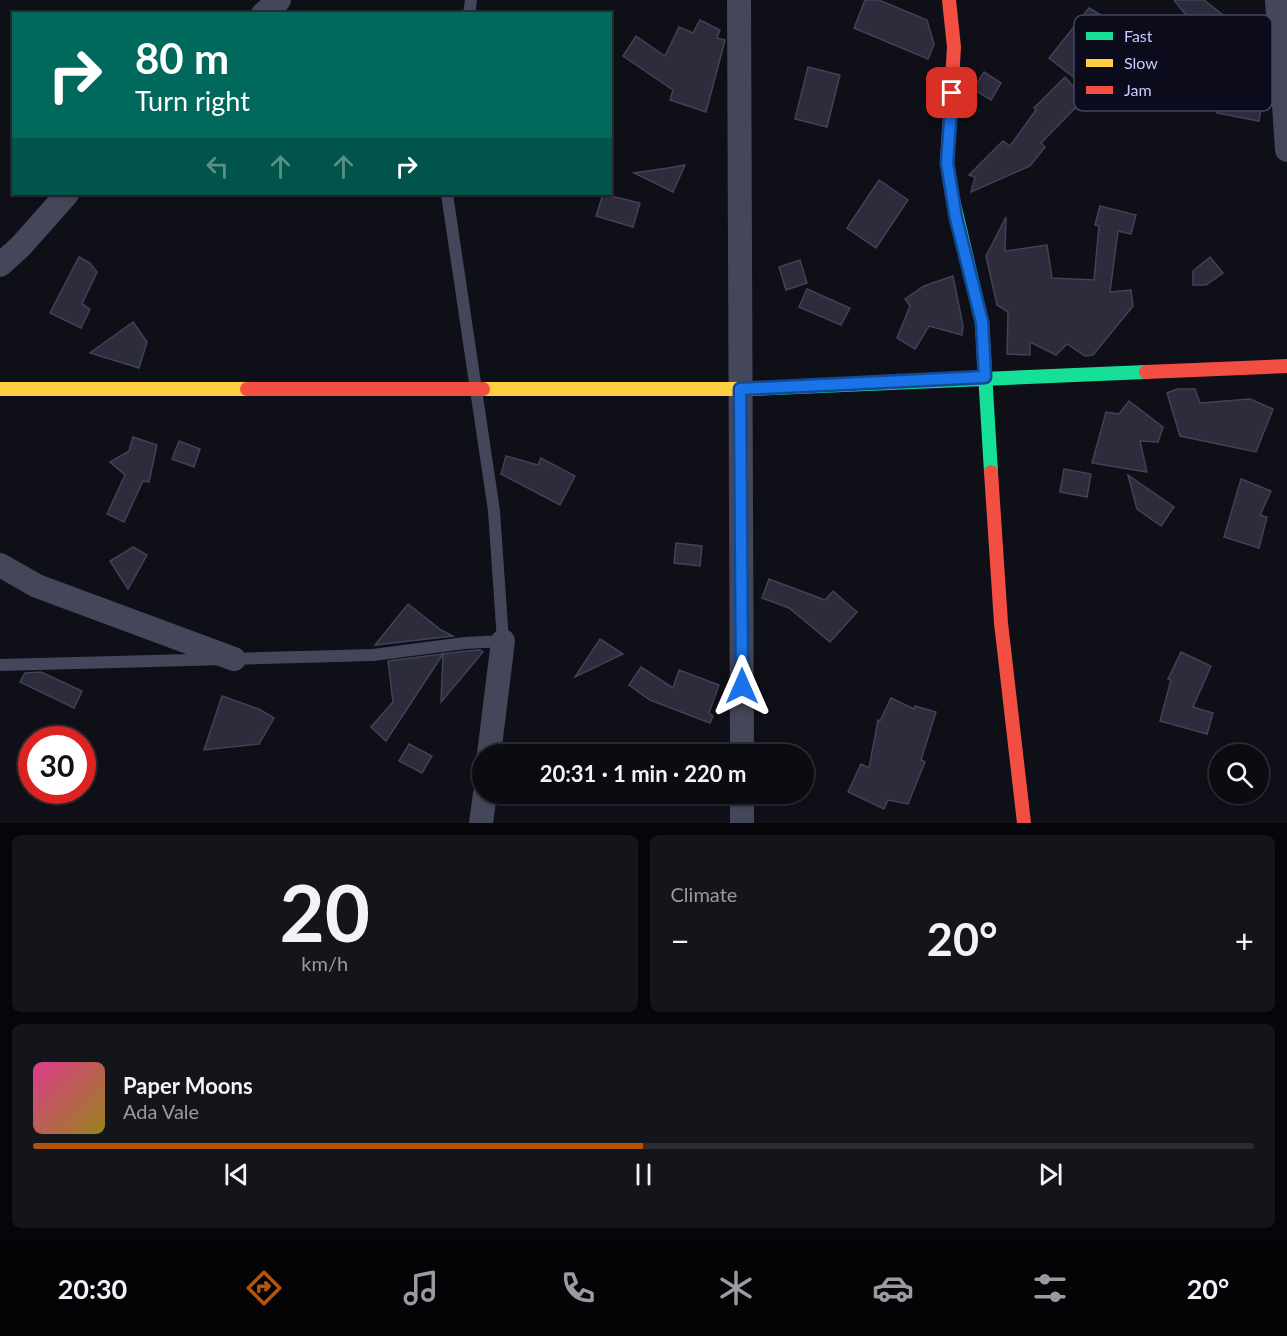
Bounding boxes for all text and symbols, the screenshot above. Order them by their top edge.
legend [1074,15,1272,111]
text: Fast [1124,26,1153,45]
text: 80 m [135,33,229,83]
icon: right [36,36,114,114]
text: Slow [1124,53,1158,72]
pin [926,67,977,118]
icon: arrive [935,76,968,109]
text: Jam [1124,80,1152,99]
text: Turn right [135,84,250,117]
icon: left [201,150,234,183]
icon: ahead [264,150,297,183]
icon: ahead [327,150,360,183]
icon: right [390,150,423,183]
position arrow [710,654,774,718]
speed limit sign: 30 [18,726,96,804]
map controls [1209,744,1269,804]
button: search [1209,744,1269,804]
text: 20:31 · 1 min · 220 m [540,760,746,787]
text: 20 [280,865,370,959]
text: Climate [671,882,737,906]
text: 20° [927,912,998,966]
text: − [671,920,690,960]
text: + [1235,920,1254,960]
text: km/h [301,951,348,975]
text: Paper Moons [123,1072,253,1099]
text: Ada Vale [123,1099,199,1123]
icon: previous [220,1158,253,1191]
icon: pause [627,1158,660,1191]
icon: next [1034,1158,1067,1191]
icon: directions [243,1267,285,1309]
icon: music [400,1267,442,1309]
icon: phone [557,1267,599,1309]
icon: climate [715,1267,757,1309]
icon: car [872,1267,914,1309]
icon: filters [1029,1267,1071,1309]
text: 20:30 [58,1272,127,1305]
text: 20° [1187,1272,1229,1305]

